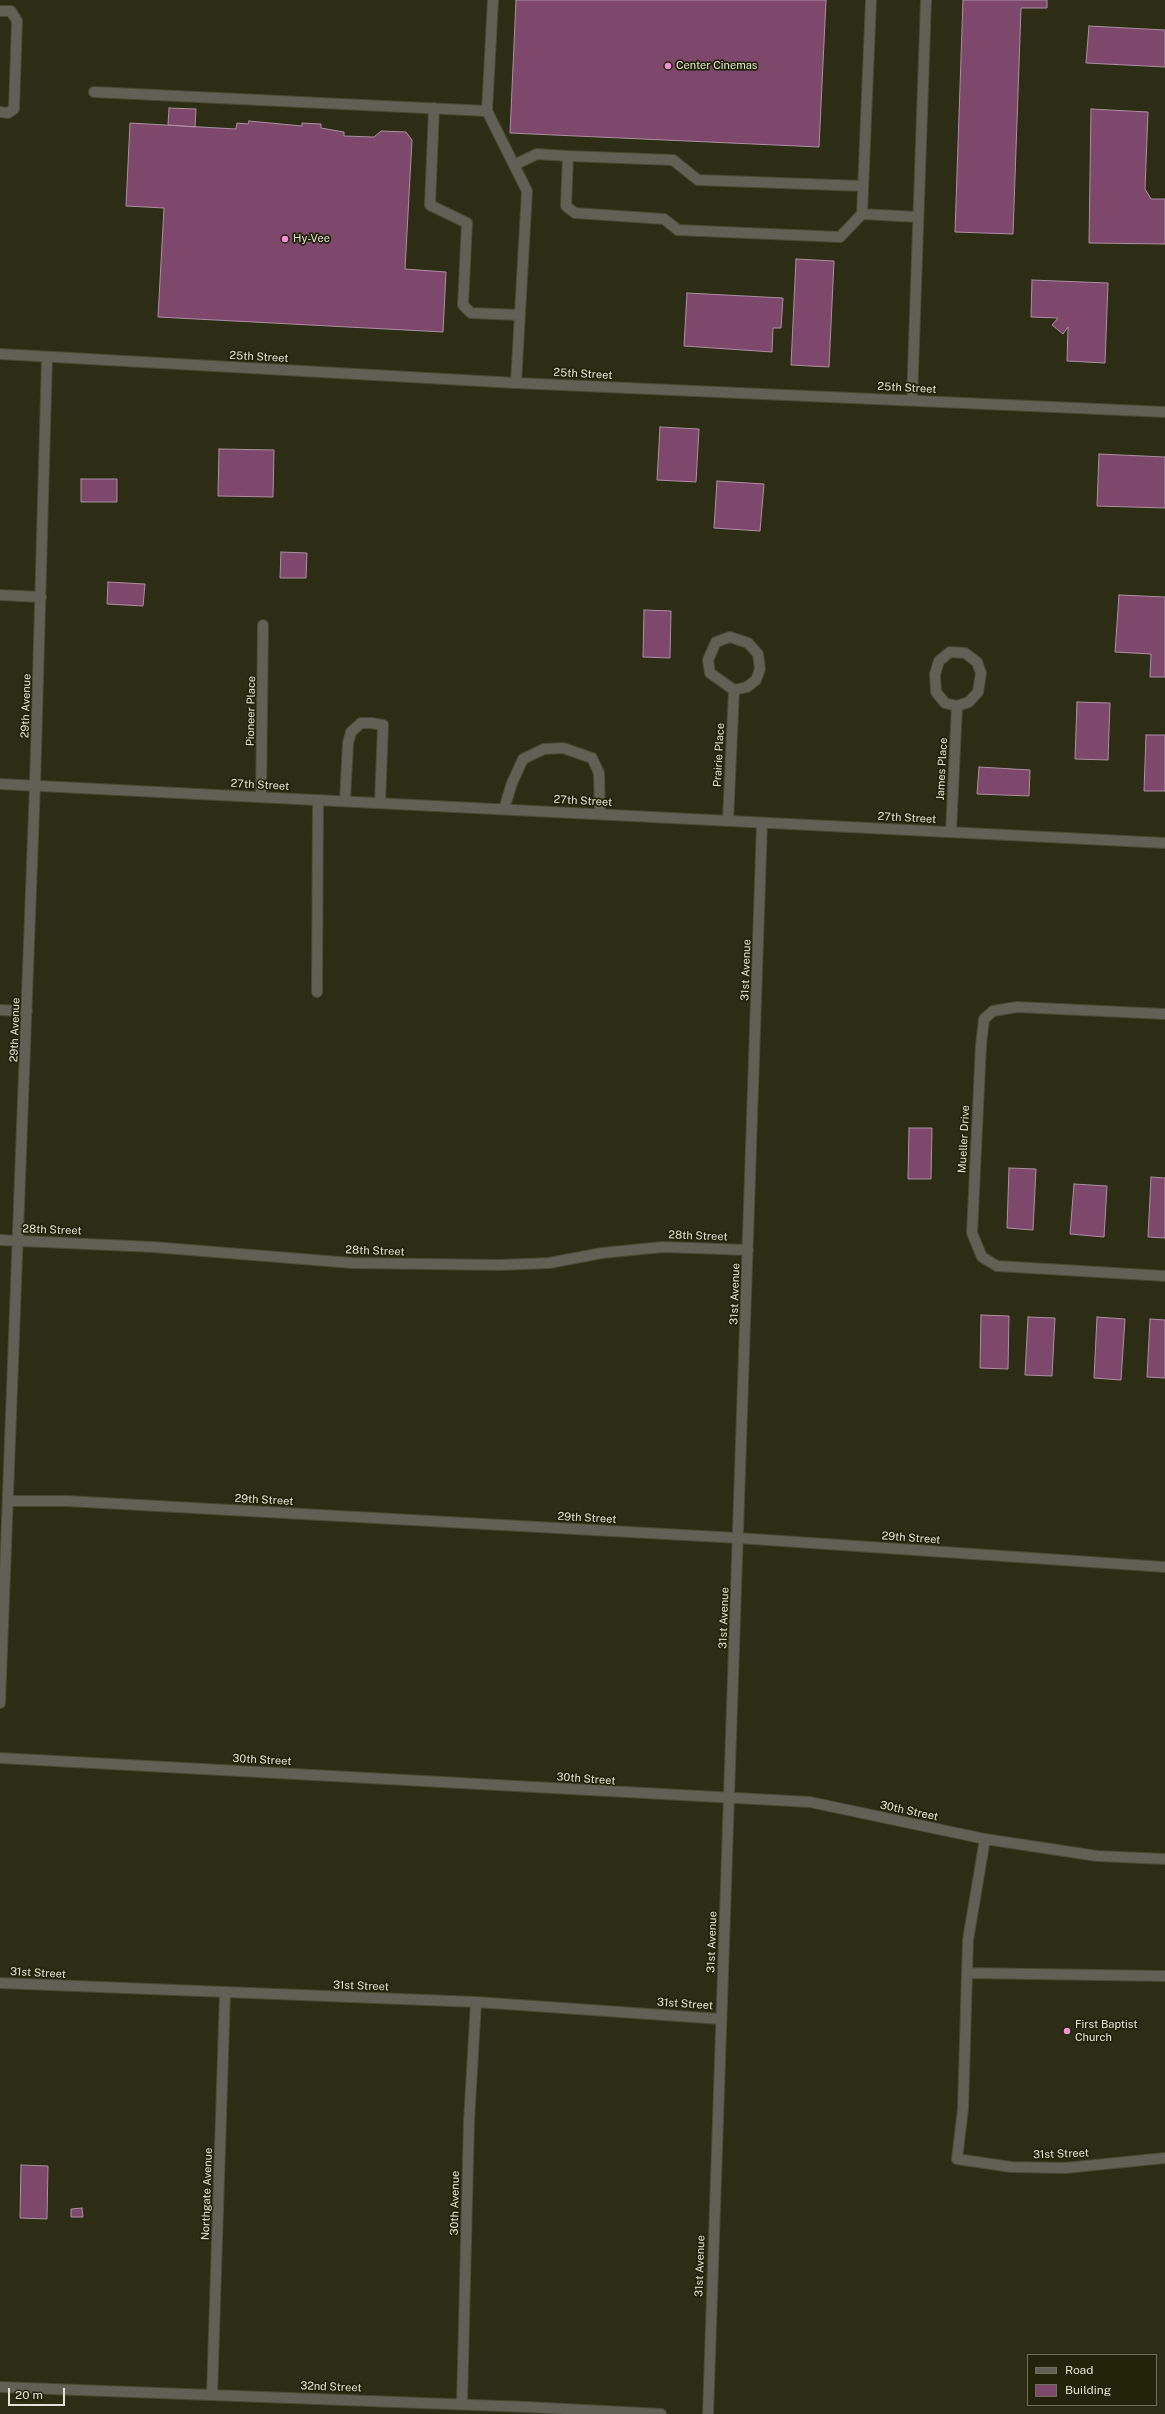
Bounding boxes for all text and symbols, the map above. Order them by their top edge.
place label: Center Cinemas [676,59,757,73]
marker: Center Cinemas [663,61,673,71]
place label: Hy-Vee [293,232,330,246]
marker: Hy-Vee [280,234,290,244]
street label: 25th Street [229,349,289,365]
street label: 25th Street [553,366,613,382]
street label: 25th Street [877,380,937,396]
street label: 29th Avenue [18,674,34,738]
street label: Pioneer Place [244,676,258,746]
street label: Prairie Place [711,722,727,788]
street label: James Place [934,737,950,801]
street label: 27th Street [230,777,290,793]
street label: 27th Street [553,793,613,809]
street label: 27th Street [877,810,937,826]
street label: 31st Avenue [738,939,754,1001]
street label: 29th Avenue [7,998,23,1062]
street label: Mueller Drive [956,1105,972,1173]
street label: 28th Street [22,1222,82,1238]
street label: 28th Street [668,1228,728,1244]
street label: 28th Street [345,1243,405,1259]
street label: 31st Avenue [727,1263,743,1325]
street label: 29th Street [234,1492,294,1508]
street label: 29th Street [557,1510,617,1526]
street label: 29th Street [881,1529,941,1547]
street label: 31st Avenue [716,1587,732,1649]
street label: 30th Street [232,1752,292,1768]
street label: 30th Street [556,1770,616,1788]
street label: 30th Street [879,1798,939,1824]
street label: 31st Avenue [704,1911,720,1973]
street label: 31st Street [10,1965,66,1981]
street label: 31st Street [333,1978,389,1994]
street label: 31st Street [657,1995,713,2013]
place label: First Baptist Church [1075,2018,1137,2044]
marker: First Baptist Church [1062,2026,1072,2036]
street label: 31st Street [1033,2146,1089,2162]
street label: Northgate Avenue [199,2148,215,2240]
street label: 30th Avenue [448,2171,462,2235]
street label: 31st Avenue [692,2235,708,2297]
legend [1027,2354,1157,2406]
text: Road [1065,2363,1093,2377]
street label: 32nd Street [300,2379,362,2395]
scale bar [10,2380,67,2406]
text: Building [1065,2383,1111,2397]
text: 20 m [15,2388,43,2402]

